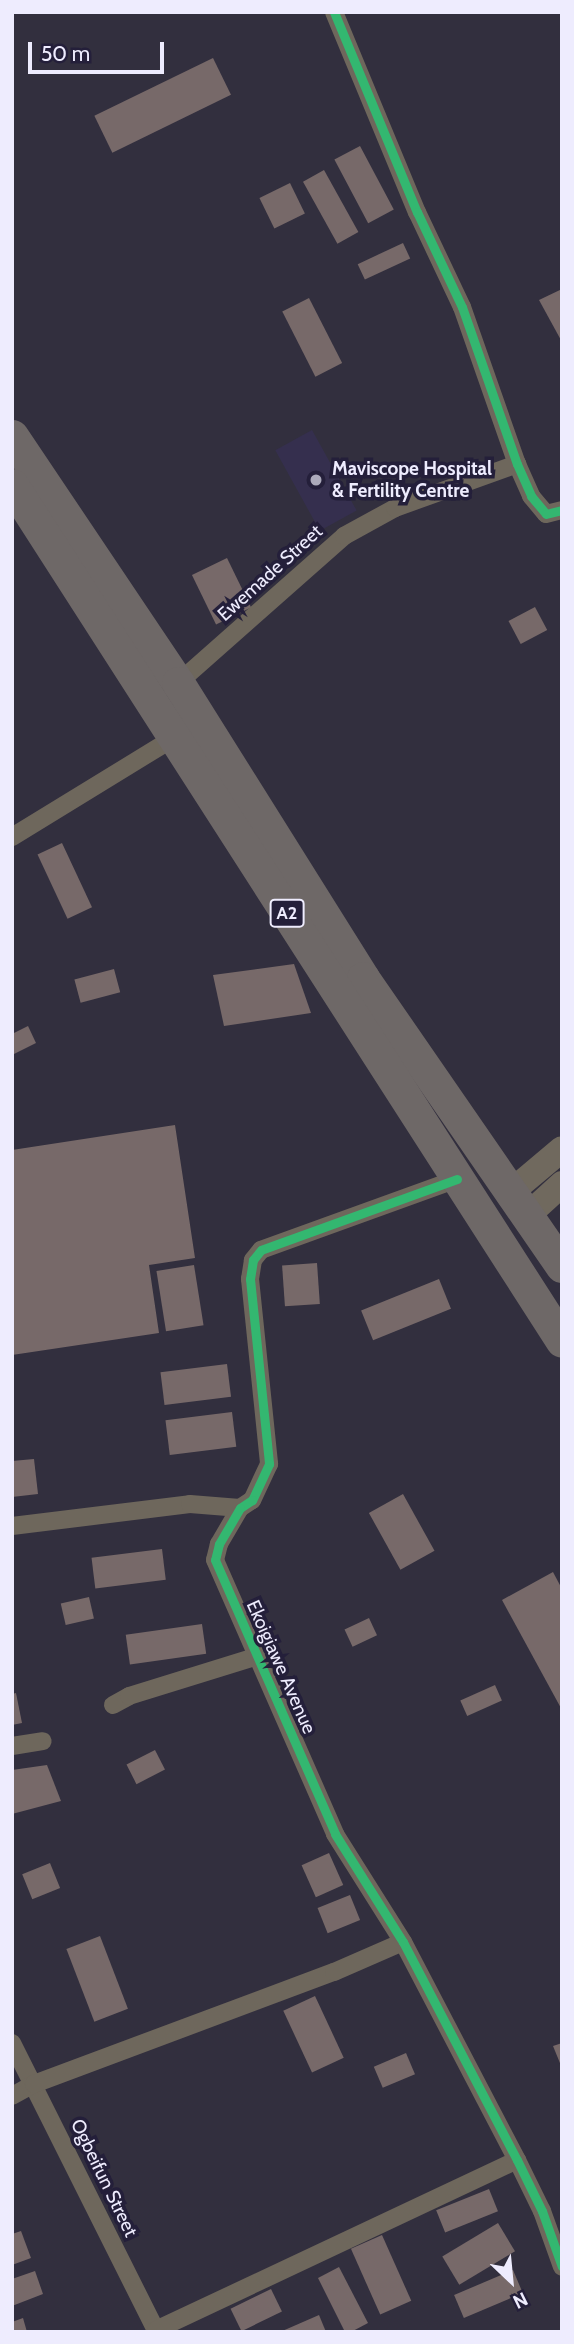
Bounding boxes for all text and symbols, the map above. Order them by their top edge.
scale bar [32,28,168,72]
text: 50 m [41,41,90,66]
place label: Maviscope Hospital & Fertility Centre [332,458,492,502]
marker: Maviscope Hospital & Fertility Centre [306,470,326,490]
street label: Ewemade Street [213,520,327,626]
road number: A2 [270,898,304,928]
street label: Ekoigiawe Avenue [241,1597,321,1737]
street label: Ogbeifun Street [66,2115,142,2241]
north arrow [476,2246,546,2316]
text: N [509,2287,532,2314]

